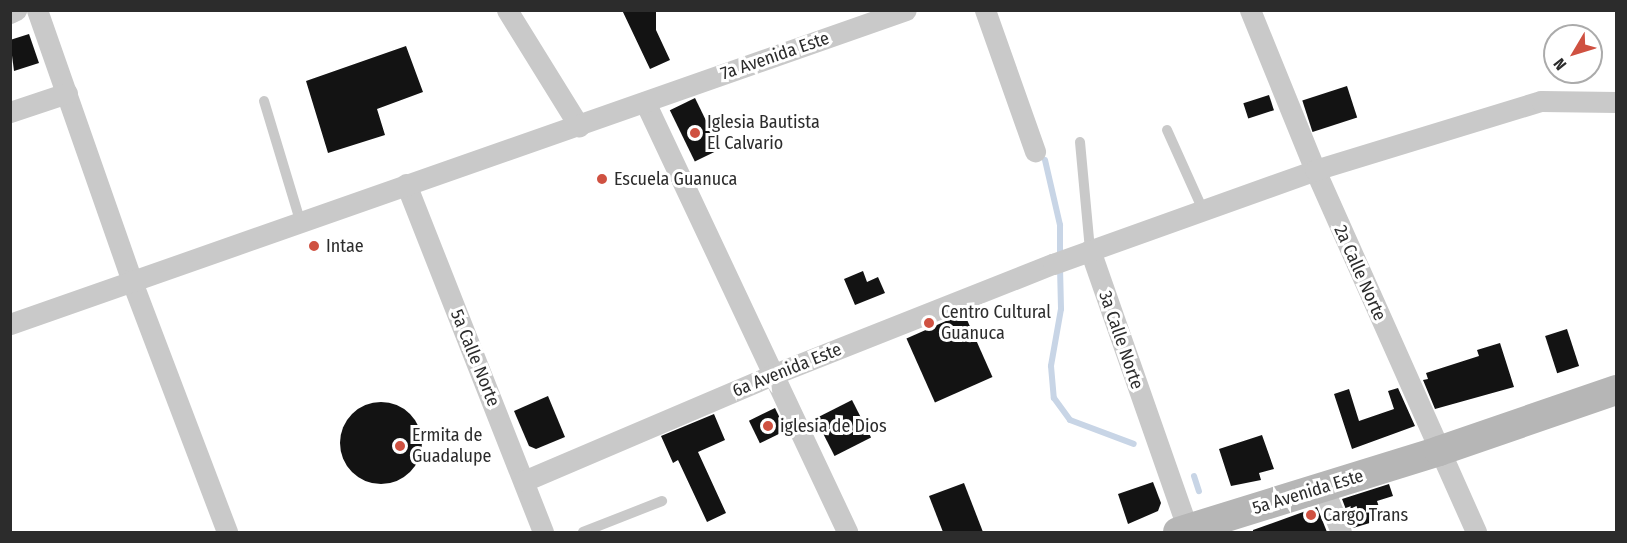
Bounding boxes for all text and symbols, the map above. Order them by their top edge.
north arrow [1543,24,1603,84]
street label: 7a Avenida Este [718,27,832,85]
text: N [1550,55,1570,74]
place label: Iglesia Bautista El Calvario [707,112,820,154]
marker: Iglesia Bautista El Calvario [688,126,702,140]
place label: Escuela Guanuca [614,168,737,190]
marker: Escuela Guanuca [595,172,609,186]
street label: 2a Calle Norte [1329,222,1391,324]
place label: Intae [326,235,364,257]
marker: Intae [307,239,321,253]
street label: 3a Calle Norte [1094,288,1148,392]
place label: Centro Cultural Guanuca [941,302,1051,344]
street label: 5a Calle Norte [446,306,504,410]
marker: Centro Cultural Guanuca [922,316,936,330]
street label: 6a Avenida Este [729,338,845,402]
place label: iglesia de Dios [780,415,887,437]
marker: iglesia de Dios [761,419,775,433]
place label: Ermita de Guadalupe [412,425,491,468]
marker: Ermita de Guadalupe [393,439,407,453]
street label: 5a Avenida Este [1250,465,1366,519]
place label: Cargo Trans [1323,504,1408,526]
marker: Cargo Trans [1304,508,1318,522]

